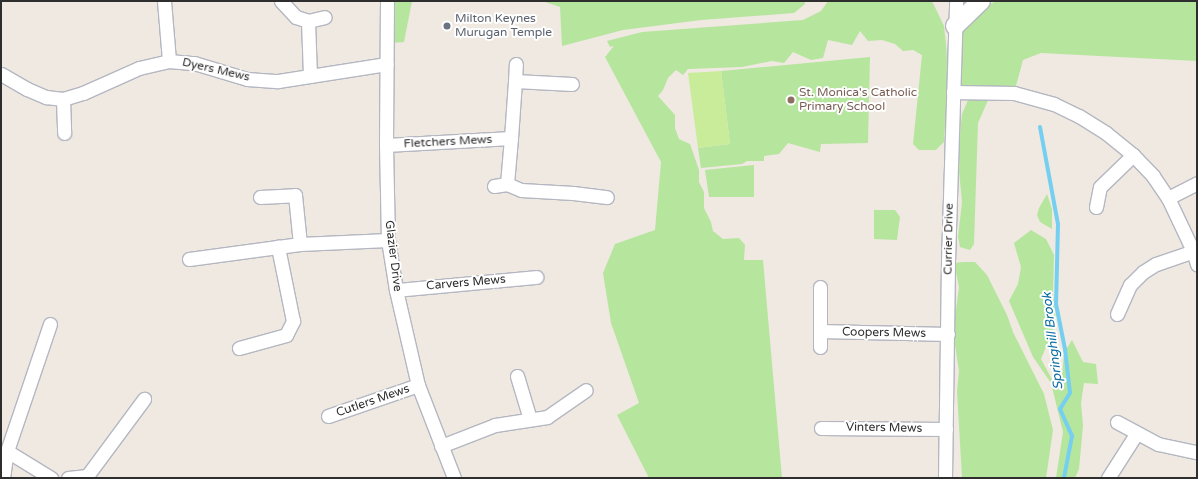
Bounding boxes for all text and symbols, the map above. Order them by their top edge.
place label: Milton Keynes Murugan Temple [455,12,552,40]
marker: Milton Keynes Murugan Temple [442,21,452,31]
street label: Dyers Mews [181,55,251,85]
place label: St. Monica's Catholic Primary School [799,86,917,114]
marker: St. Monica's Catholic Primary School [786,95,796,105]
street label: Fletchers Mews [403,132,493,152]
street label: Currier Drive [941,203,957,275]
street label: Glazier Drive [381,219,405,293]
street label: Carvers Mews [426,272,506,294]
water label: Springhill Brook [1039,291,1067,391]
street label: Coopers Mews [842,325,926,341]
street label: Cutlers Mews [334,382,412,420]
street label: Vinters Mews [846,420,922,436]

